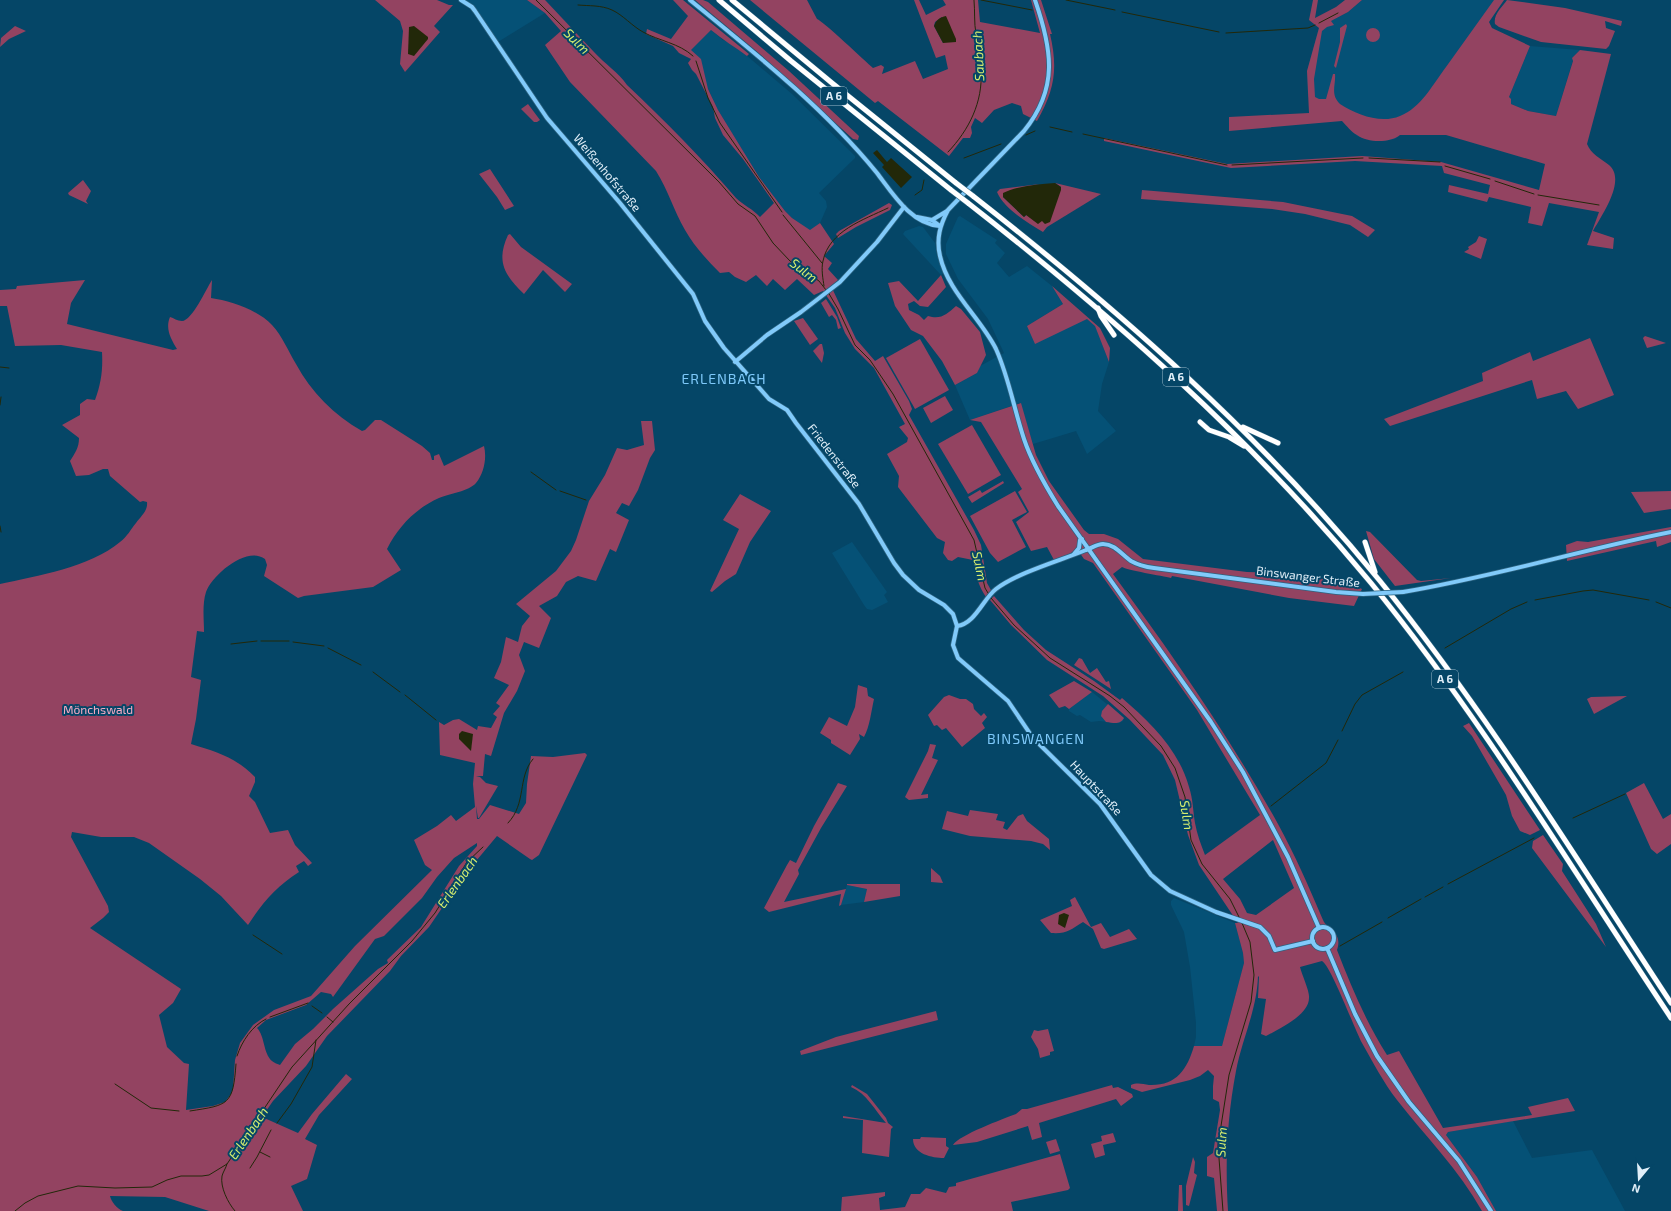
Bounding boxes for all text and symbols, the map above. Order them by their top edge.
water label: Sulm [561,25,593,57]
water label: Saubach [969,30,987,82]
road number: A 6 [821,87,847,105]
street label: Weißenhofstraße [571,131,644,214]
water label: Sulm [787,255,821,285]
road number: A 6 [1163,368,1189,386]
district label: ERLENBACH [681,370,767,387]
street label: Friedenstraße [805,421,864,490]
water label: Sulm [969,550,991,582]
street label: Binswanger Straße [1255,563,1361,589]
road number: A 6 [1432,670,1458,688]
park label: Mönchswald [63,702,133,716]
district label: BINSWANGEN [987,730,1085,747]
street label: Hauptstraße [1068,757,1126,818]
water label: Sulm [1177,799,1197,831]
water label: Erlenbach [433,853,481,911]
water label: Erlenbach [225,1104,271,1162]
water label: Sulm [1212,1127,1230,1157]
north arrow [1619,1159,1659,1199]
text: N [1630,1182,1642,1196]

